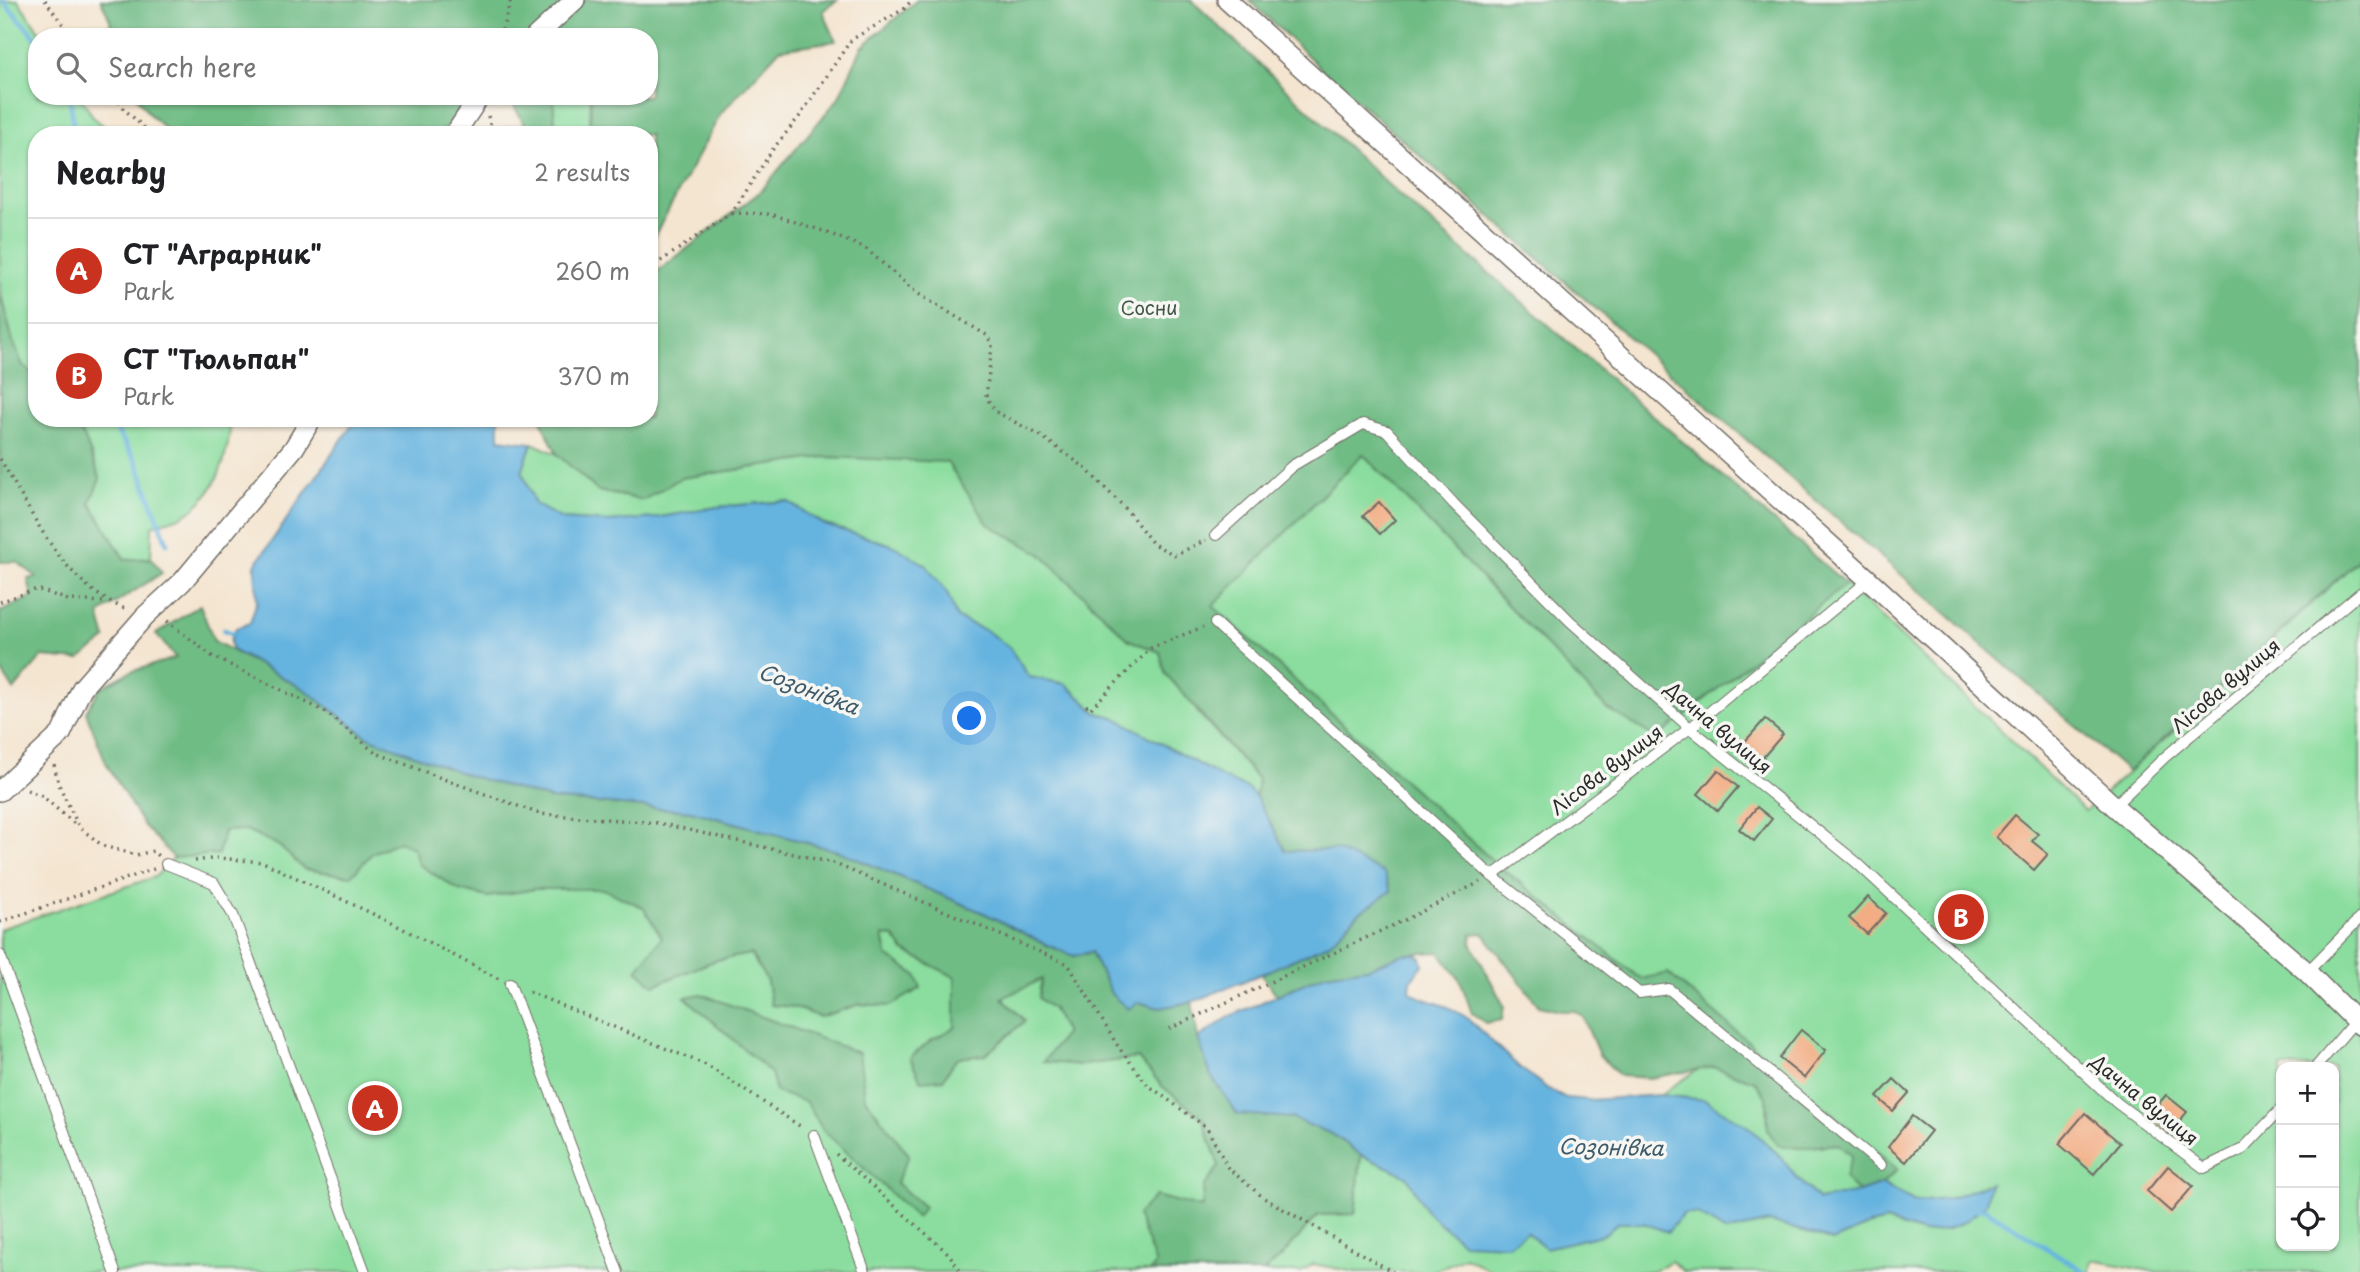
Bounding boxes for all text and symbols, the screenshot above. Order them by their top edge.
search box [28,28,658,105]
text: Search here [108,47,257,86]
icon: search [52,48,90,86]
text: Nearby [56,149,166,194]
text: 2 results [534,154,630,189]
text: СТ "Аграрник" [123,234,322,273]
text: A [70,253,88,288]
text: 260 m [555,253,630,288]
text: Park [123,273,174,308]
park label: Сосни [1120,293,1178,321]
text: СТ "Тюльпан" [123,339,309,378]
text: B [71,358,87,393]
text: 370 m [557,358,630,393]
text: Park [123,378,174,413]
street label: Лісова вулиця [2164,631,2286,739]
water label: Созонівка [754,654,865,722]
street label: Дачна вулиця [1659,673,1778,780]
your location [952,701,986,735]
street label: Лісова вулиця [1544,717,1668,821]
pin: B [1938,891,1984,943]
street label: Дачна вулиця [2084,1046,2205,1151]
map controls [2276,1062,2339,1251]
button: + [2276,1062,2339,1125]
pin: A [352,1082,398,1134]
button: − [2276,1125,2339,1188]
water label: Созонівка [1558,1129,1665,1163]
button: locate [2276,1188,2339,1251]

